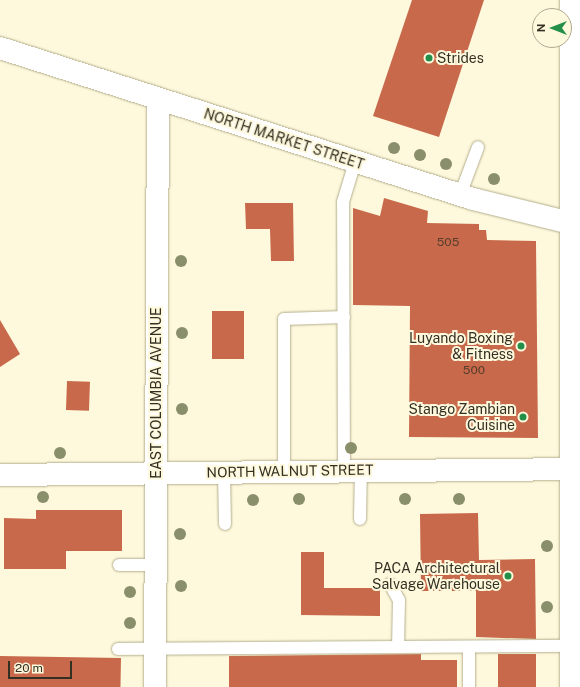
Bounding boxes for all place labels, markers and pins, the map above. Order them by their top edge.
place label: Strides [437,50,484,66]
marker: Strides [424,53,434,63]
place label: Luyando Boxing & Fitness [409,330,513,362]
marker: Luyando Boxing & Fitness [516,341,526,351]
place label: Stango Zambian Cuisine [408,401,515,434]
marker: Stango Zambian Cuisine [518,412,528,422]
place label: PACA Architectural Salvage Warehouse [372,560,500,592]
marker: PACA Architectural Salvage Warehouse [503,571,513,581]

